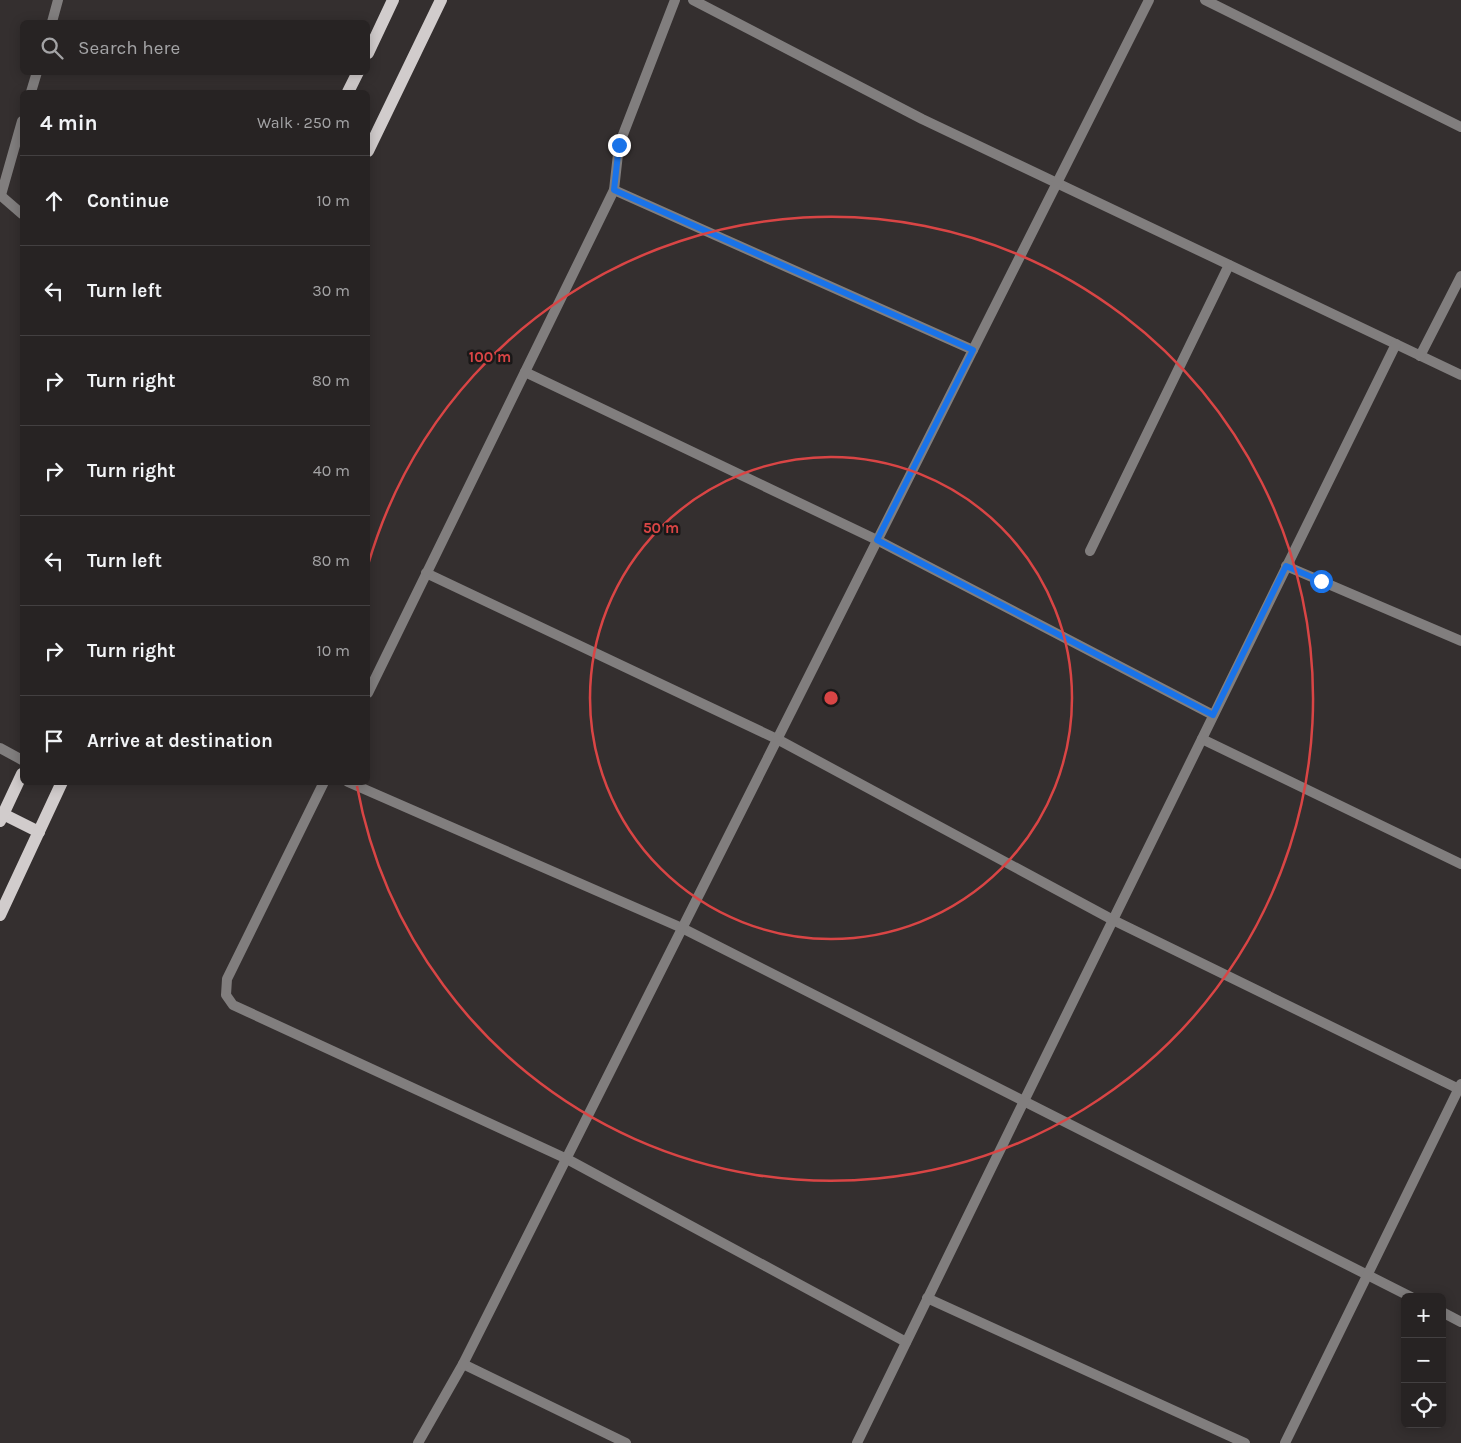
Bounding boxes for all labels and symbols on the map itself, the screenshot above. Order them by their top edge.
route end [608,134,631,157]
text: 100 m [469,348,511,366]
text: 50 m [643,519,679,537]
route start [1310,570,1333,593]
centre of rings [822,689,840,707]

